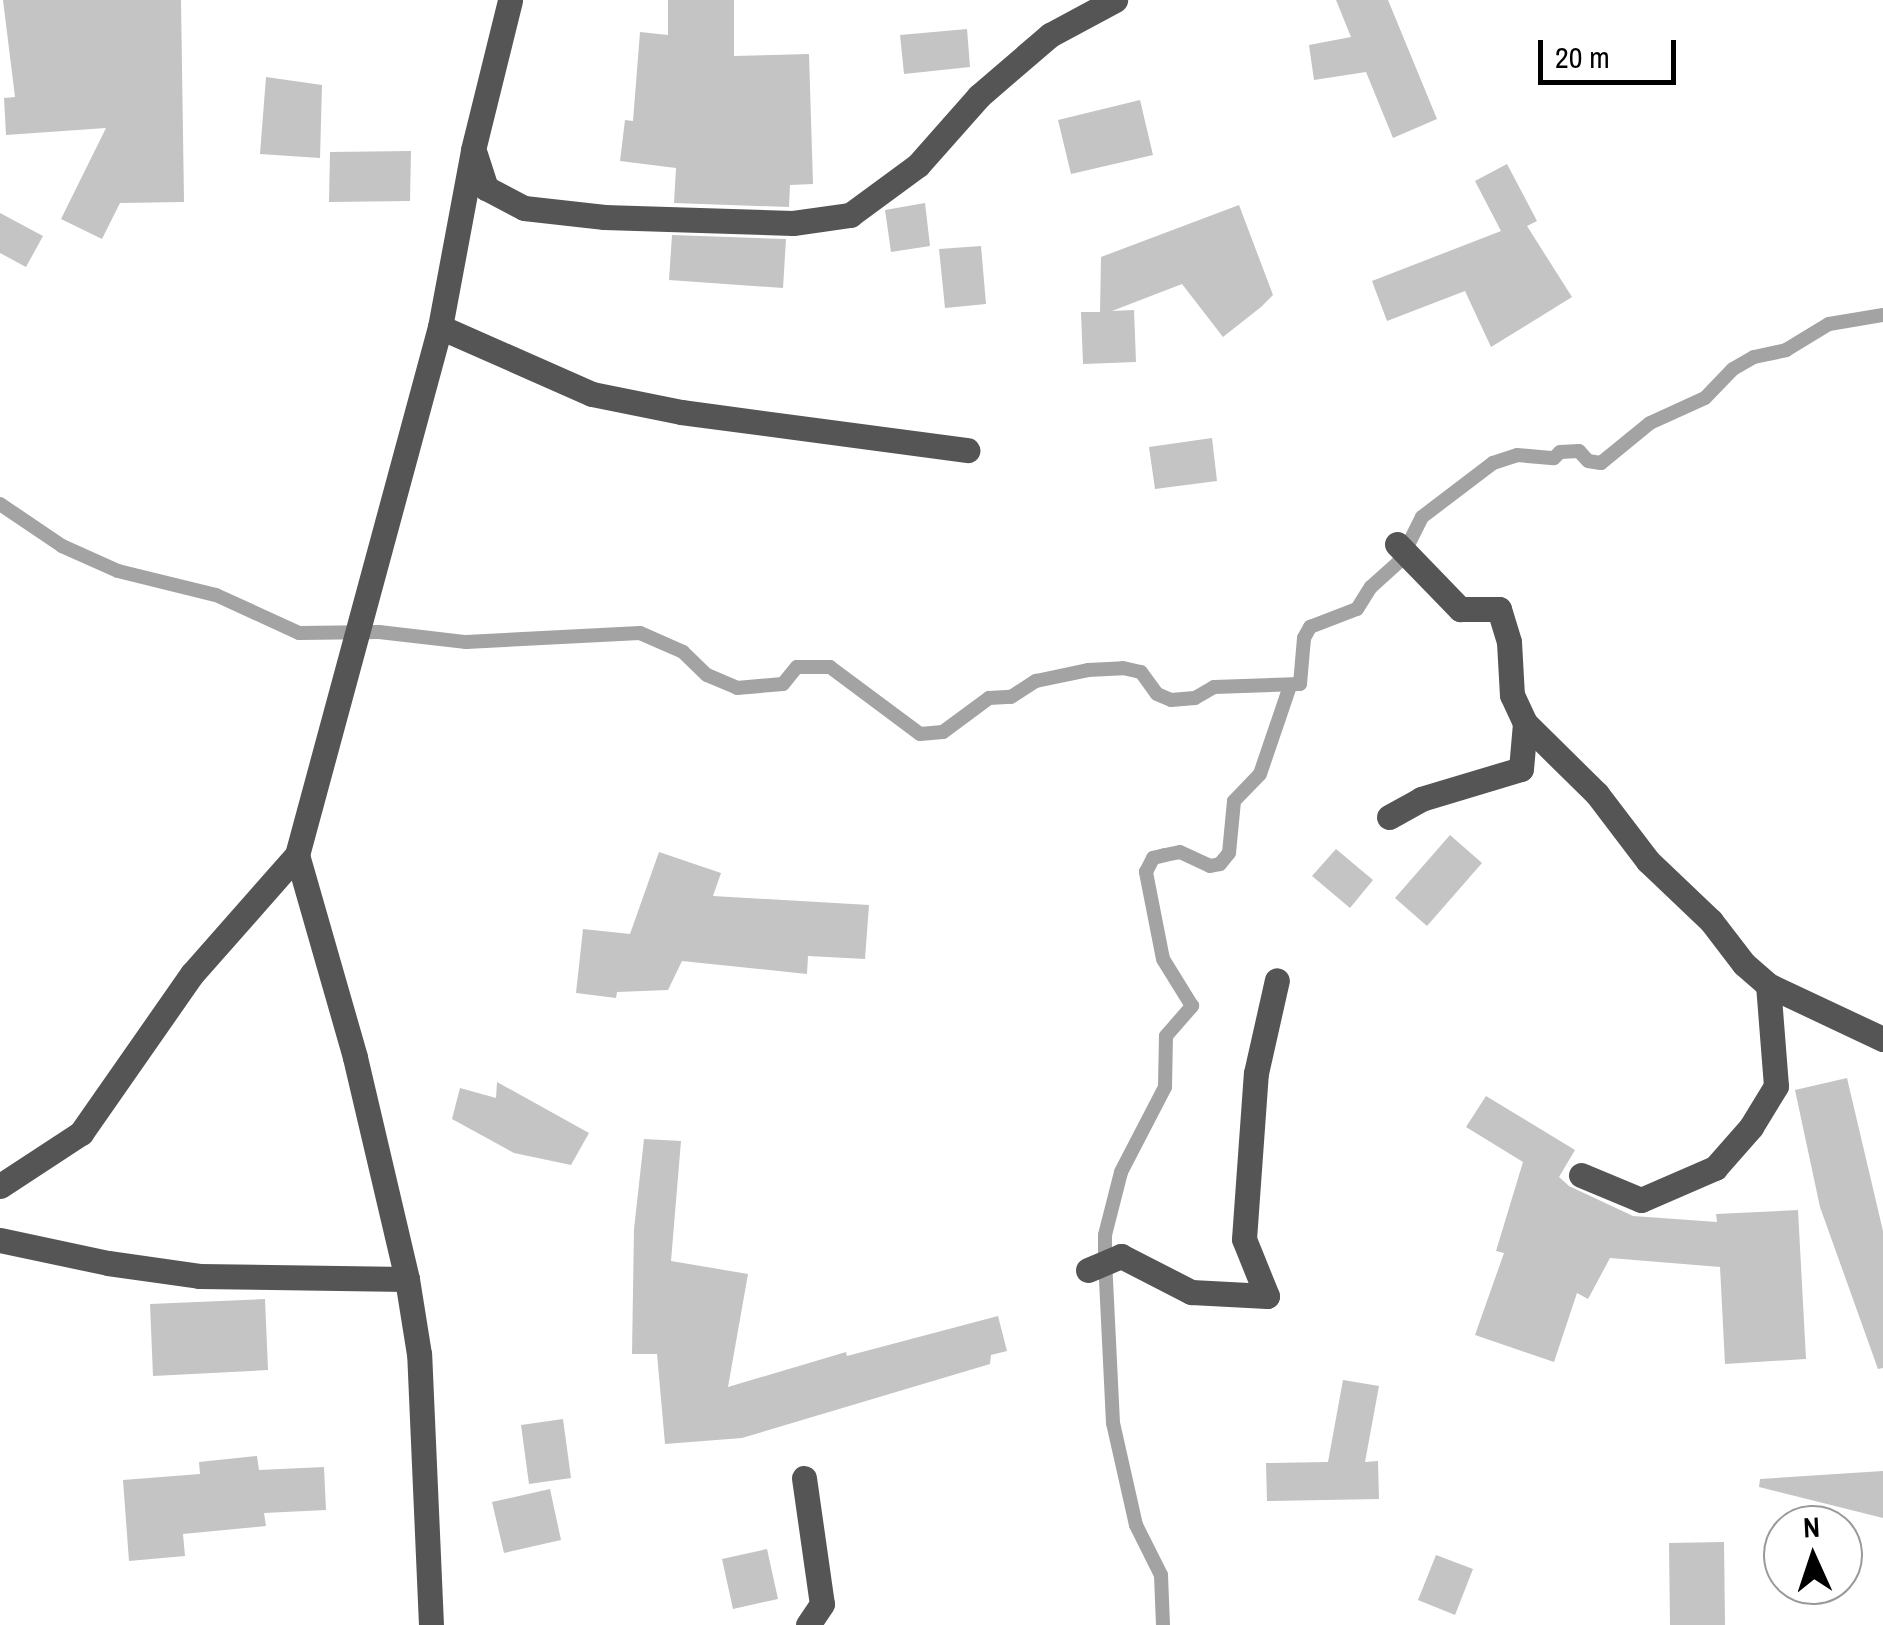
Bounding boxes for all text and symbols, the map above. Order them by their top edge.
scale bar [1543,20,1680,82]
text: 20 m [1555,37,1610,77]
north arrow [1763,1505,1863,1605]
text: N [1802,1508,1821,1546]

